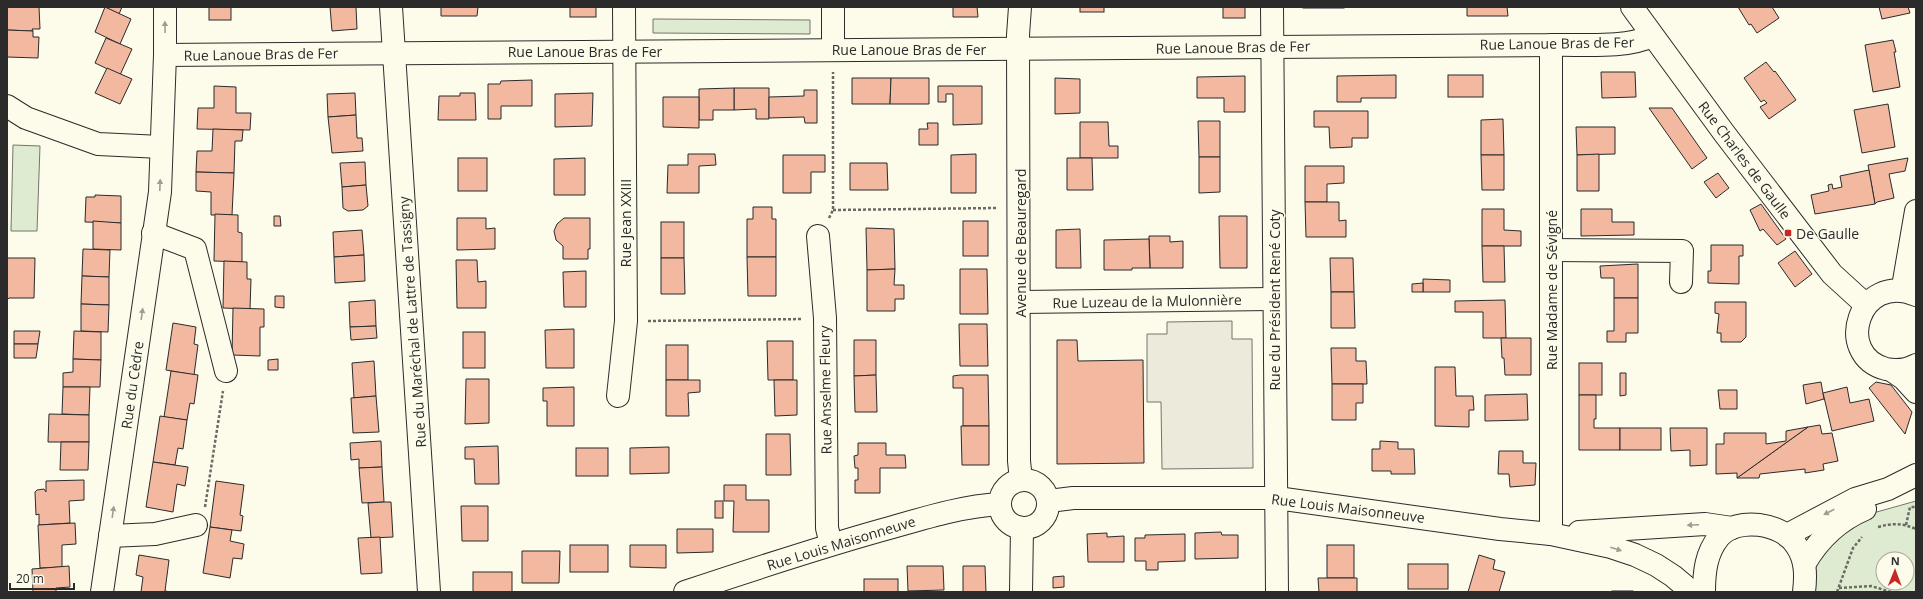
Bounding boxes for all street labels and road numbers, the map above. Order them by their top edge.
street label: Rue Lanoue Bras de Fer [1480,32,1635,54]
street label: Rue Lanoue Bras de Fer [1156,36,1311,58]
street label: Rue Lanoue Bras de Fer [832,40,987,59]
street label: Rue Lanoue Bras de Fer [508,42,663,61]
street label: Rue Lanoue Bras de Fer [184,43,339,65]
street label: Rue Charles de Gaulle [1694,97,1796,223]
street label: Avenue de Beauregard [1011,169,1030,317]
street label: Rue Jean XXIII [616,179,635,267]
street label: Rue du Maréchal de Lattre de Tassigny [394,195,430,448]
street label: Rue du Président René Coty [1265,208,1284,391]
street label: Rue Madame de Sévigné [1542,210,1561,370]
street label: Rue Luzeau de la Mulonnière [1052,290,1242,312]
street label: Rue Anselme Fleury [814,325,836,454]
street label: Rue du Cèdre [116,340,148,430]
street label: Rue Louis Maisonneuve [1270,489,1426,527]
street label: Rue Louis Maisonneuve [764,511,918,575]

